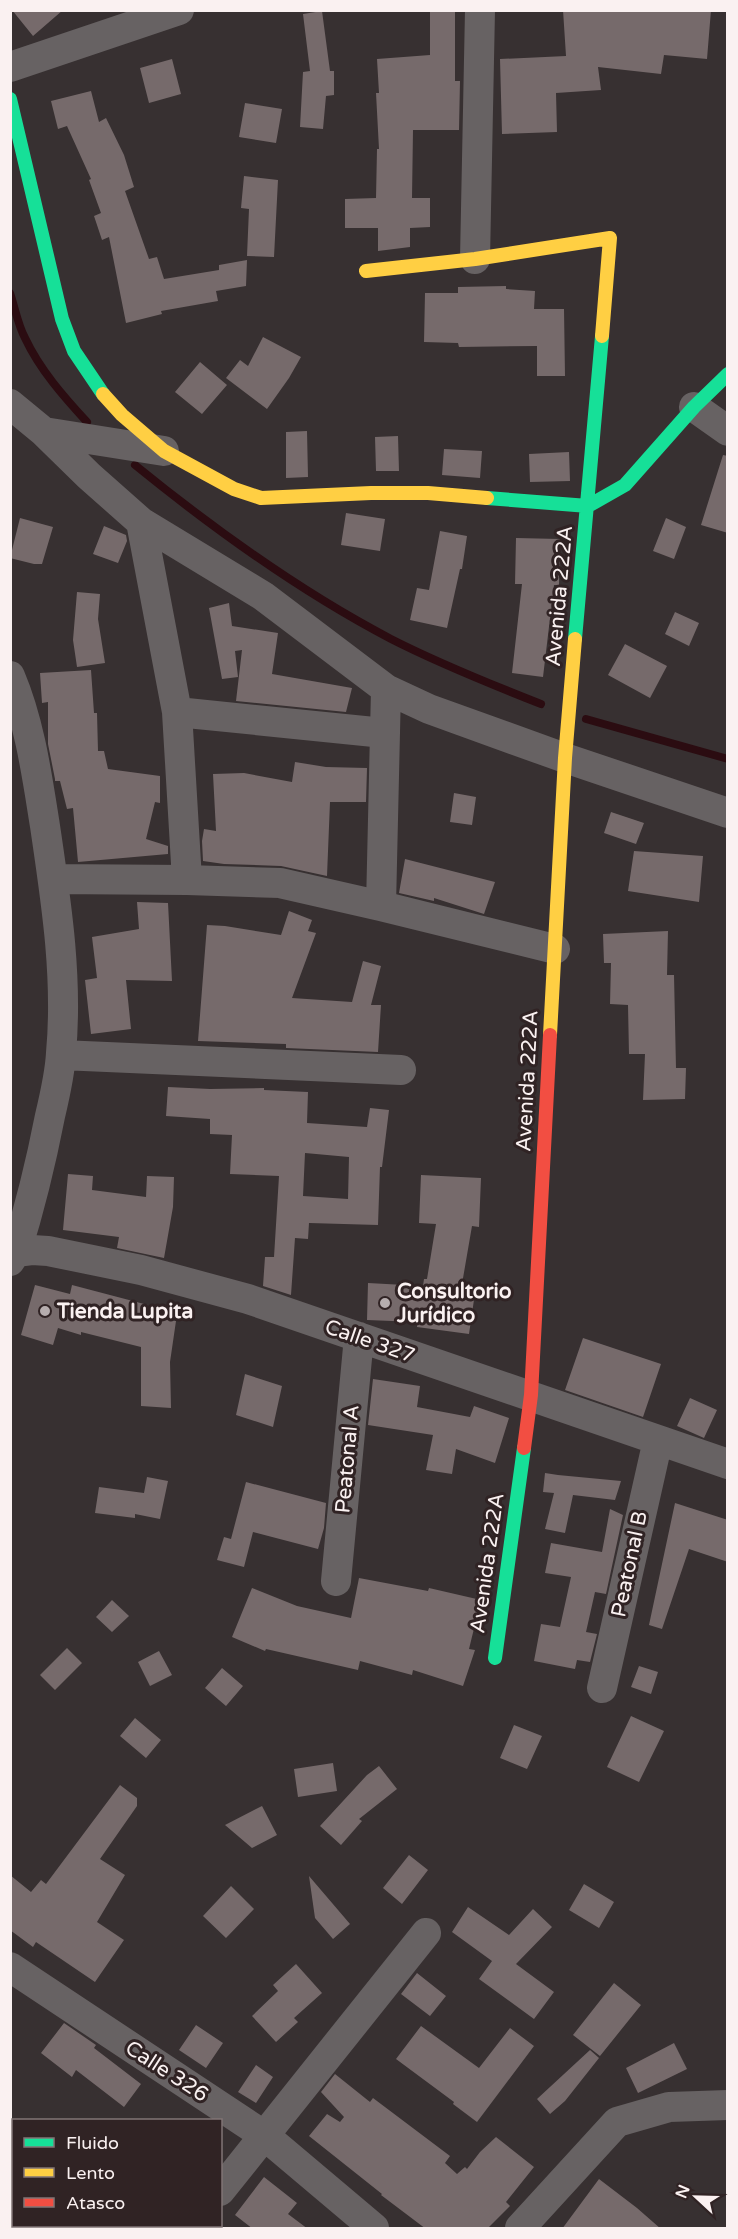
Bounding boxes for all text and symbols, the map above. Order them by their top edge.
street label: Avenida 222A [541,524,578,668]
street label: Avenida 222A [511,1010,544,1152]
place label: Consultorio Jurídico [396,1279,512,1328]
marker: Consultorio Jurídico [378,1296,392,1310]
place label: Tienda Lupita [56,1299,193,1324]
marker: Tienda Lupita [38,1304,52,1318]
street label: Calle 327 [321,1314,418,1369]
street label: Peatonal A [330,1404,365,1514]
street label: Avenida 222A [465,1491,510,1635]
street label: Peatonal B [606,1509,653,1619]
street label: Calle 326 [121,2035,213,2107]
legend [12,2119,222,2227]
text: Fluido [66,2132,119,2154]
text: Lento [66,2162,115,2184]
north arrow [666,2167,726,2227]
text: N [671,2182,695,2201]
text: Atasco [66,2192,125,2214]

